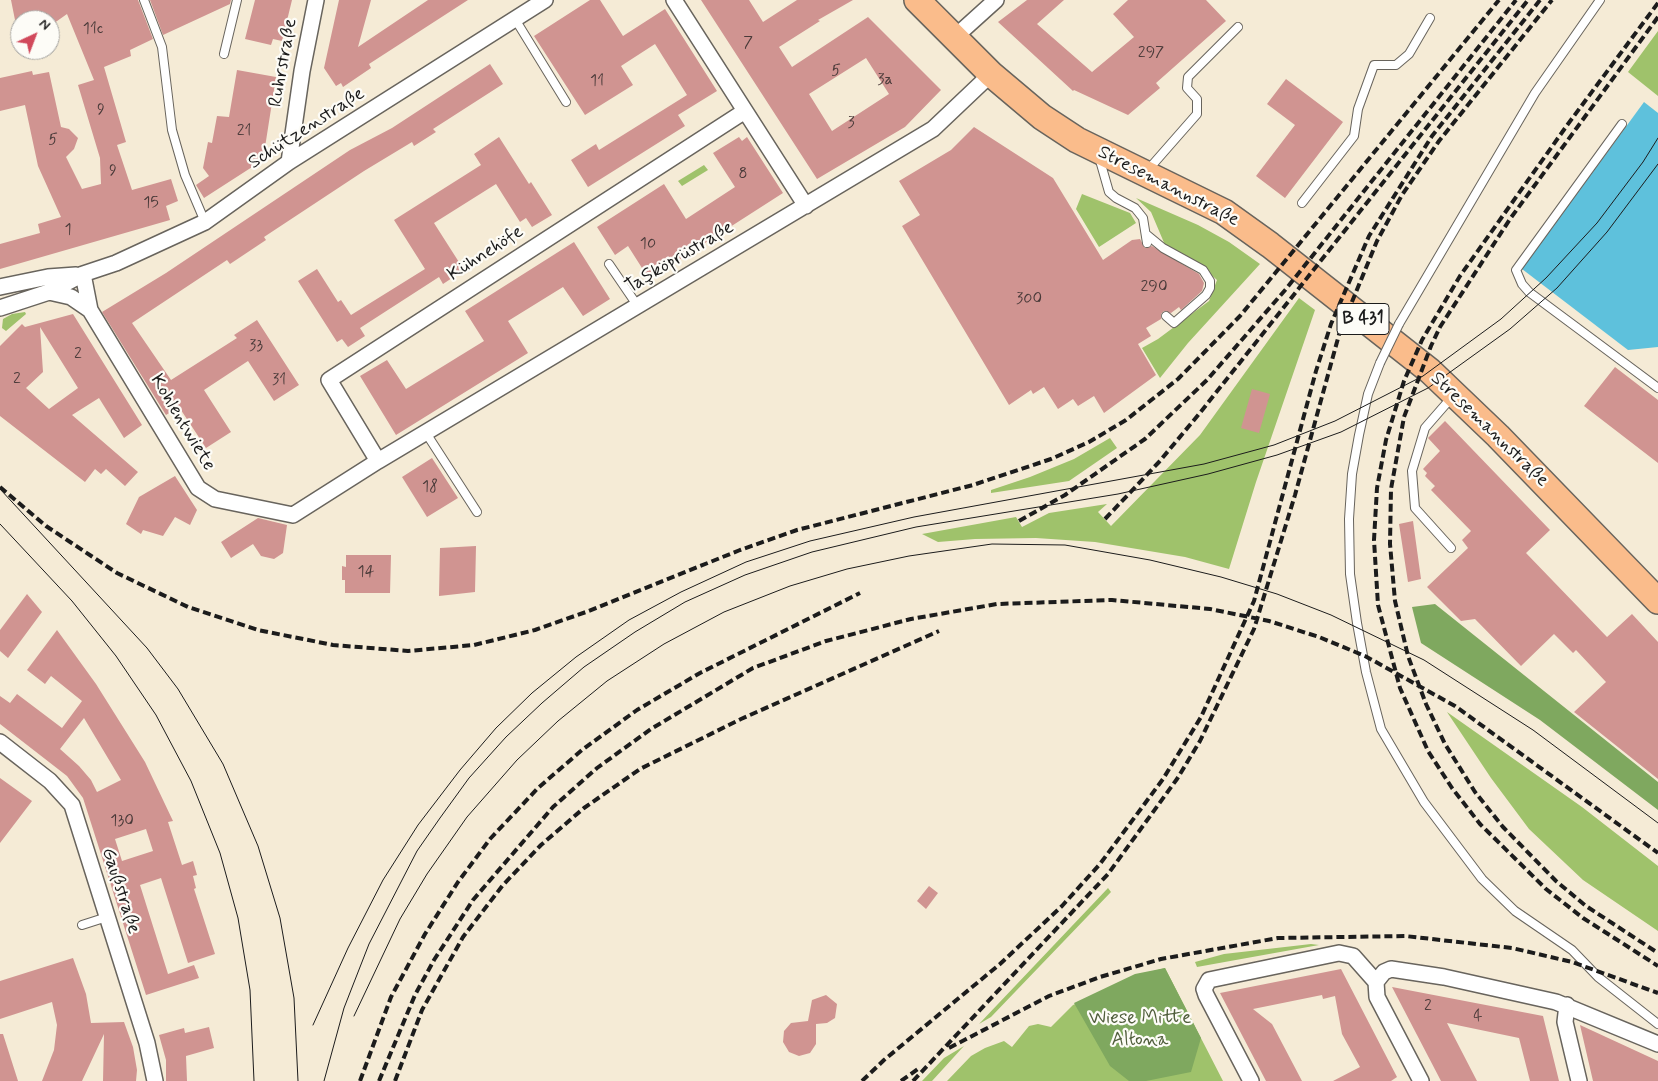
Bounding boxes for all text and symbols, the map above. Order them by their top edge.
north arrow [10,10,60,60]
text: N [35,15,54,35]
street label: Ruhrstraße [265,17,303,109]
house number: 11c [83,20,103,40]
house number: 7 [743,34,753,54]
house number: 297 [1138,44,1164,64]
house number: 5 [831,62,841,82]
house number: 3a [877,71,893,91]
house number: 11 [590,72,604,92]
street label: Schützenstraße [245,83,369,175]
house number: 9 [97,101,105,121]
house number: 3 [847,114,855,134]
house number: 21 [237,122,251,142]
house number: 5 [48,131,58,151]
street label: Stresemannstraße [1094,142,1242,232]
house number: 9 [109,162,117,182]
house number: 8 [738,165,748,185]
house number: 15 [143,194,159,214]
street label: Taşköprüstraße [622,217,738,299]
house number: 1 [64,221,72,241]
street label: Kühnehöfe [444,221,528,287]
house number: 10 [640,235,656,255]
house number: 290 [1141,278,1167,298]
house number: 300 [1016,290,1042,310]
road number: B 431 [1337,304,1389,334]
house number: 33 [249,337,263,357]
house number: 2 [74,345,82,365]
street label: Stresemannstraße [1425,368,1553,492]
house number: 2 [13,370,21,390]
street label: Kohlentwiete [144,371,220,475]
house number: 31 [272,371,286,391]
house number: 18 [422,478,438,498]
house number: 14 [358,563,374,583]
house number: 130 [110,812,134,832]
street label: Gaußstraße [95,845,145,937]
house number: 2 [1424,997,1432,1017]
house number: 4 [1473,1007,1483,1027]
park label: Wiese Mitte Altona [1089,1008,1191,1052]

